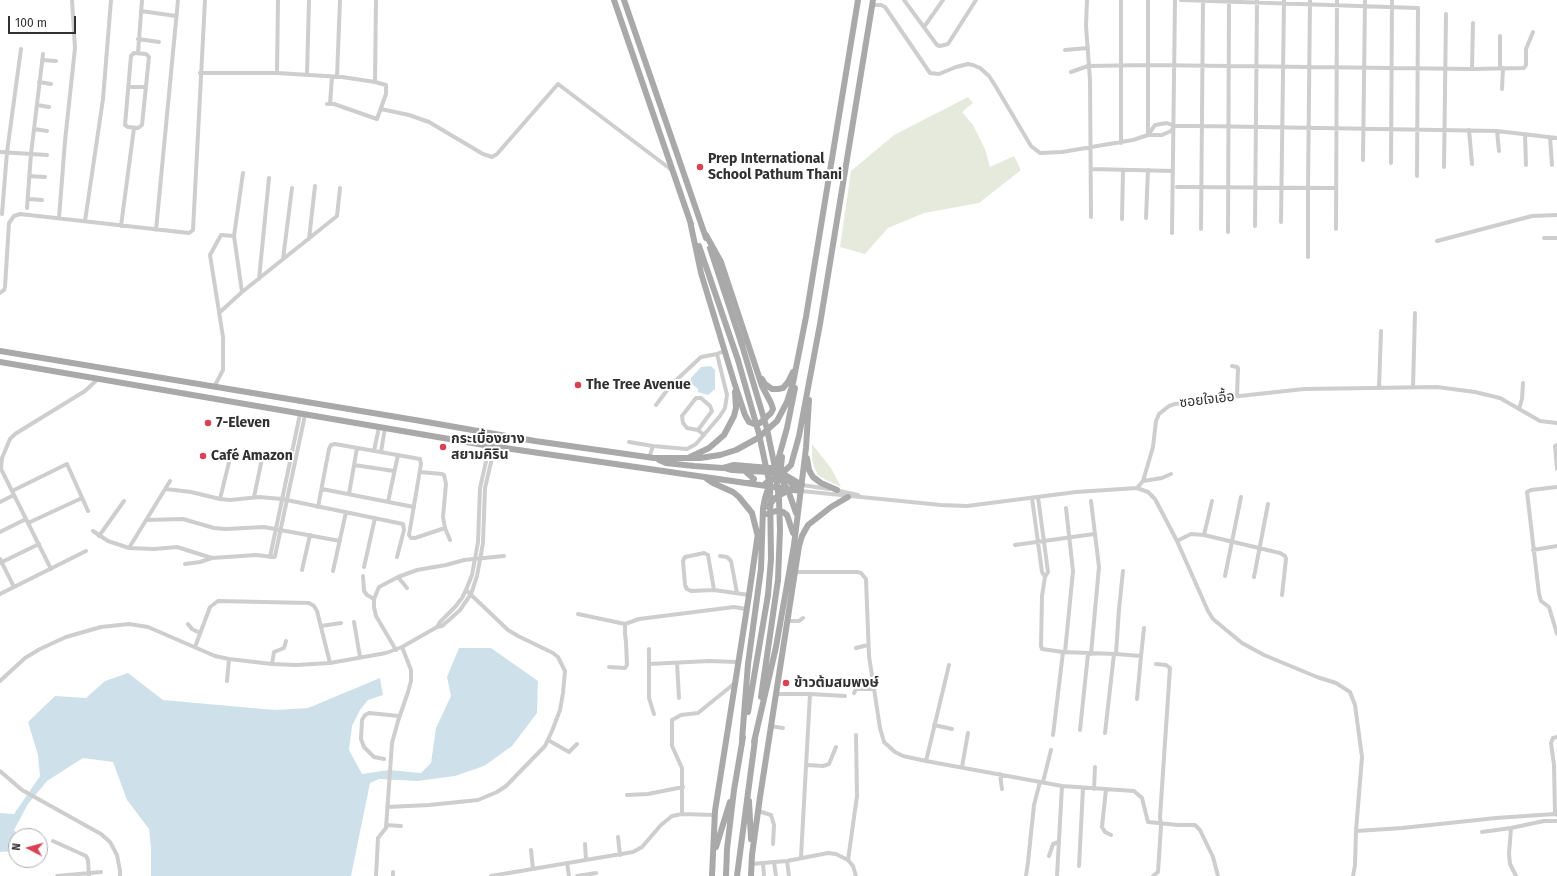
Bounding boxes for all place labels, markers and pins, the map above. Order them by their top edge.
place label: Prep International School Pathum Thani [708,151,842,184]
marker: Prep International School Pathum Thani [695,162,705,172]
place label: The Tree Avenue [586,377,691,393]
marker: The Tree Avenue [573,380,583,390]
place label: 7-Eleven [216,415,270,431]
marker: 7-Eleven [203,418,213,428]
place label: กระเบื้องยาง สยามคิริน [451,431,525,464]
marker: กระเบื้องยาง สยามคิริน [438,442,448,452]
place label: Café Amazon [211,448,293,464]
marker: Café Amazon [198,451,208,461]
place label: ข้าวต้มสมพงษ์ [794,675,879,691]
marker: ข้าวต้มสมพงษ์ [781,678,791,688]

